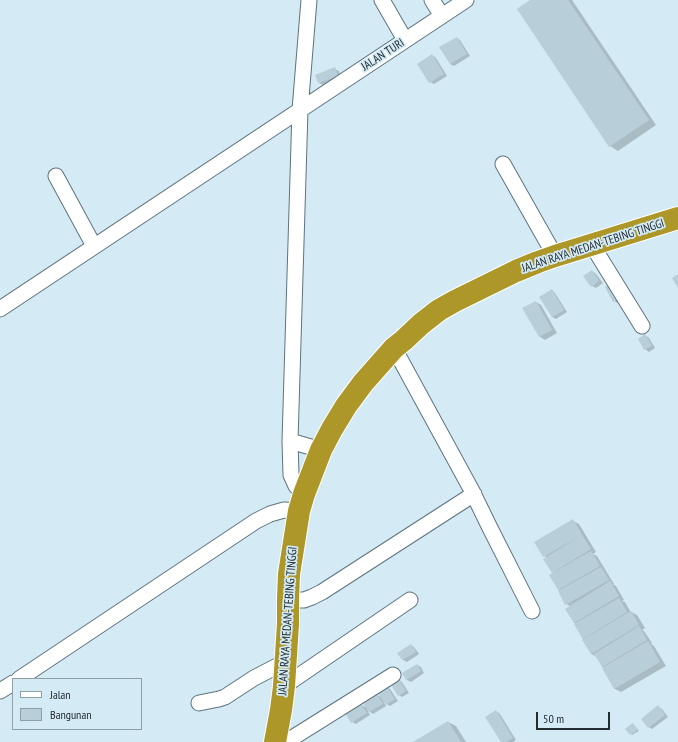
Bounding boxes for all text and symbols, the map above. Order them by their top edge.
street label: JALAN TURI [359,36,407,74]
street label: JALAN RAYA MEDAN-TEBING TINGGI [520,216,666,276]
street label: JALAN RAYA MEDAN-TEBING TINGGI [276,546,300,696]
legend [12,678,142,730]
text: Jalan [50,687,71,702]
scale bar [538,704,612,730]
text: Bangunan [50,707,91,722]
text: 50 m [543,711,564,726]

